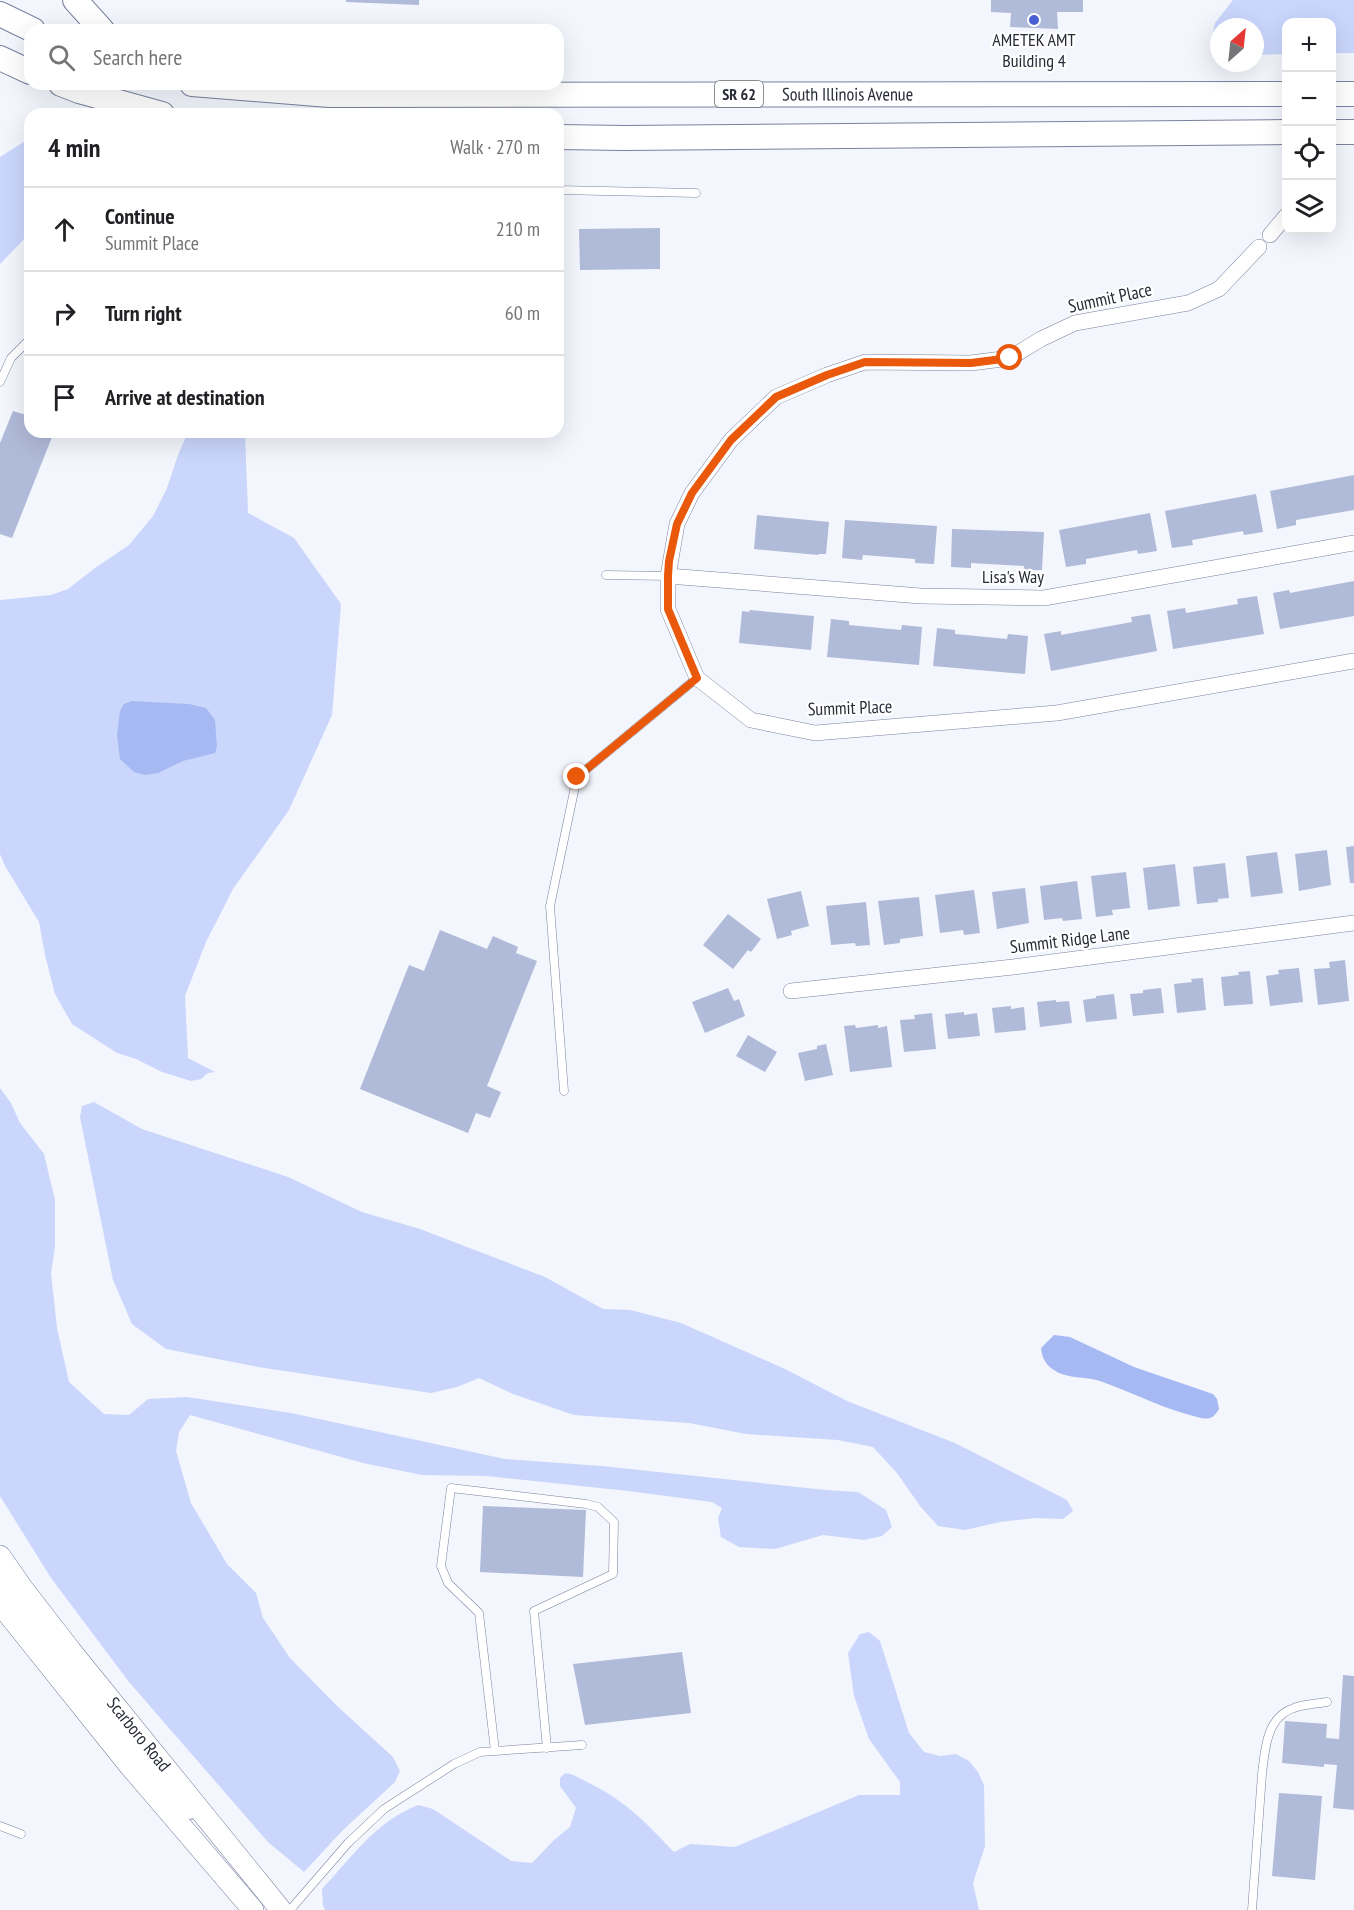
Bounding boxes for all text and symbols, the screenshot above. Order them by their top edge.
marker: AMETEK AMT Building 4 [1027,13,1041,27]
north arrow [1210,18,1264,72]
map controls [1282,18,1336,234]
button: + [1282,18,1336,72]
search box [24,24,564,90]
place label: AMETEK AMT Building 4 [992,28,1076,72]
icon: search [45,41,78,74]
text: Search here [93,43,182,71]
button: − [1282,72,1336,126]
road number: SR 62 [715,81,763,107]
street label: South Illinois Avenue [782,82,913,106]
button: locate [1282,126,1336,180]
text: 4 min [48,131,101,164]
text: Walk · 270 m [450,134,540,160]
button: layers [1282,180,1336,234]
text: Continue [105,202,175,230]
icon: ahead [48,213,81,246]
text: 210 m [496,216,540,242]
text: Summit Place [105,230,199,256]
street label: Summit Place [1066,277,1154,318]
icon: right [48,297,81,330]
text: Turn right [105,299,182,327]
text: 60 m [505,300,540,326]
route start [996,344,1022,370]
icon: arrive [48,381,81,414]
text: Arrive at destination [105,383,265,411]
street label: Lisa's Way [982,565,1044,588]
street label: Summit Place [807,695,893,720]
route end [563,763,589,789]
street label: Summit Ridge Lane [1009,921,1131,958]
street label: Scarboro Road [102,1692,176,1776]

